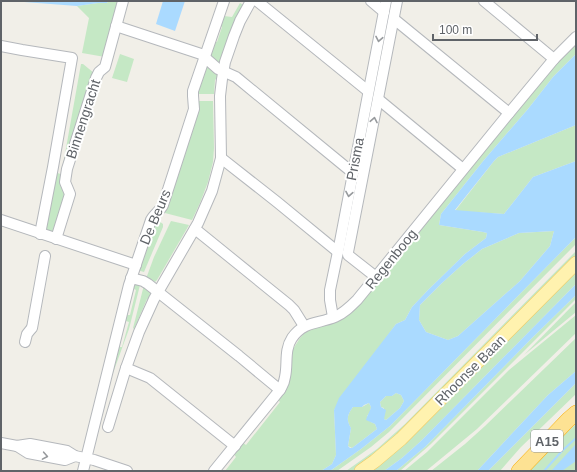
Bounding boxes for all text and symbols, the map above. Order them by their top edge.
scale bar [433,16,537,42]
text: 100 m [439,23,472,37]
one-way arrow [375,36,383,42]
street label: Binnengracht [63,77,103,161]
one-way arrow [369,117,378,123]
street label: Prisma [343,136,367,182]
street label: De Beurs [136,187,174,247]
one-way arrow [345,191,353,197]
street label: Regenboog [362,226,420,292]
street label: Rhoonse Baan [432,332,508,408]
road number: A15 [531,430,563,452]
one-way arrow [42,452,49,460]

